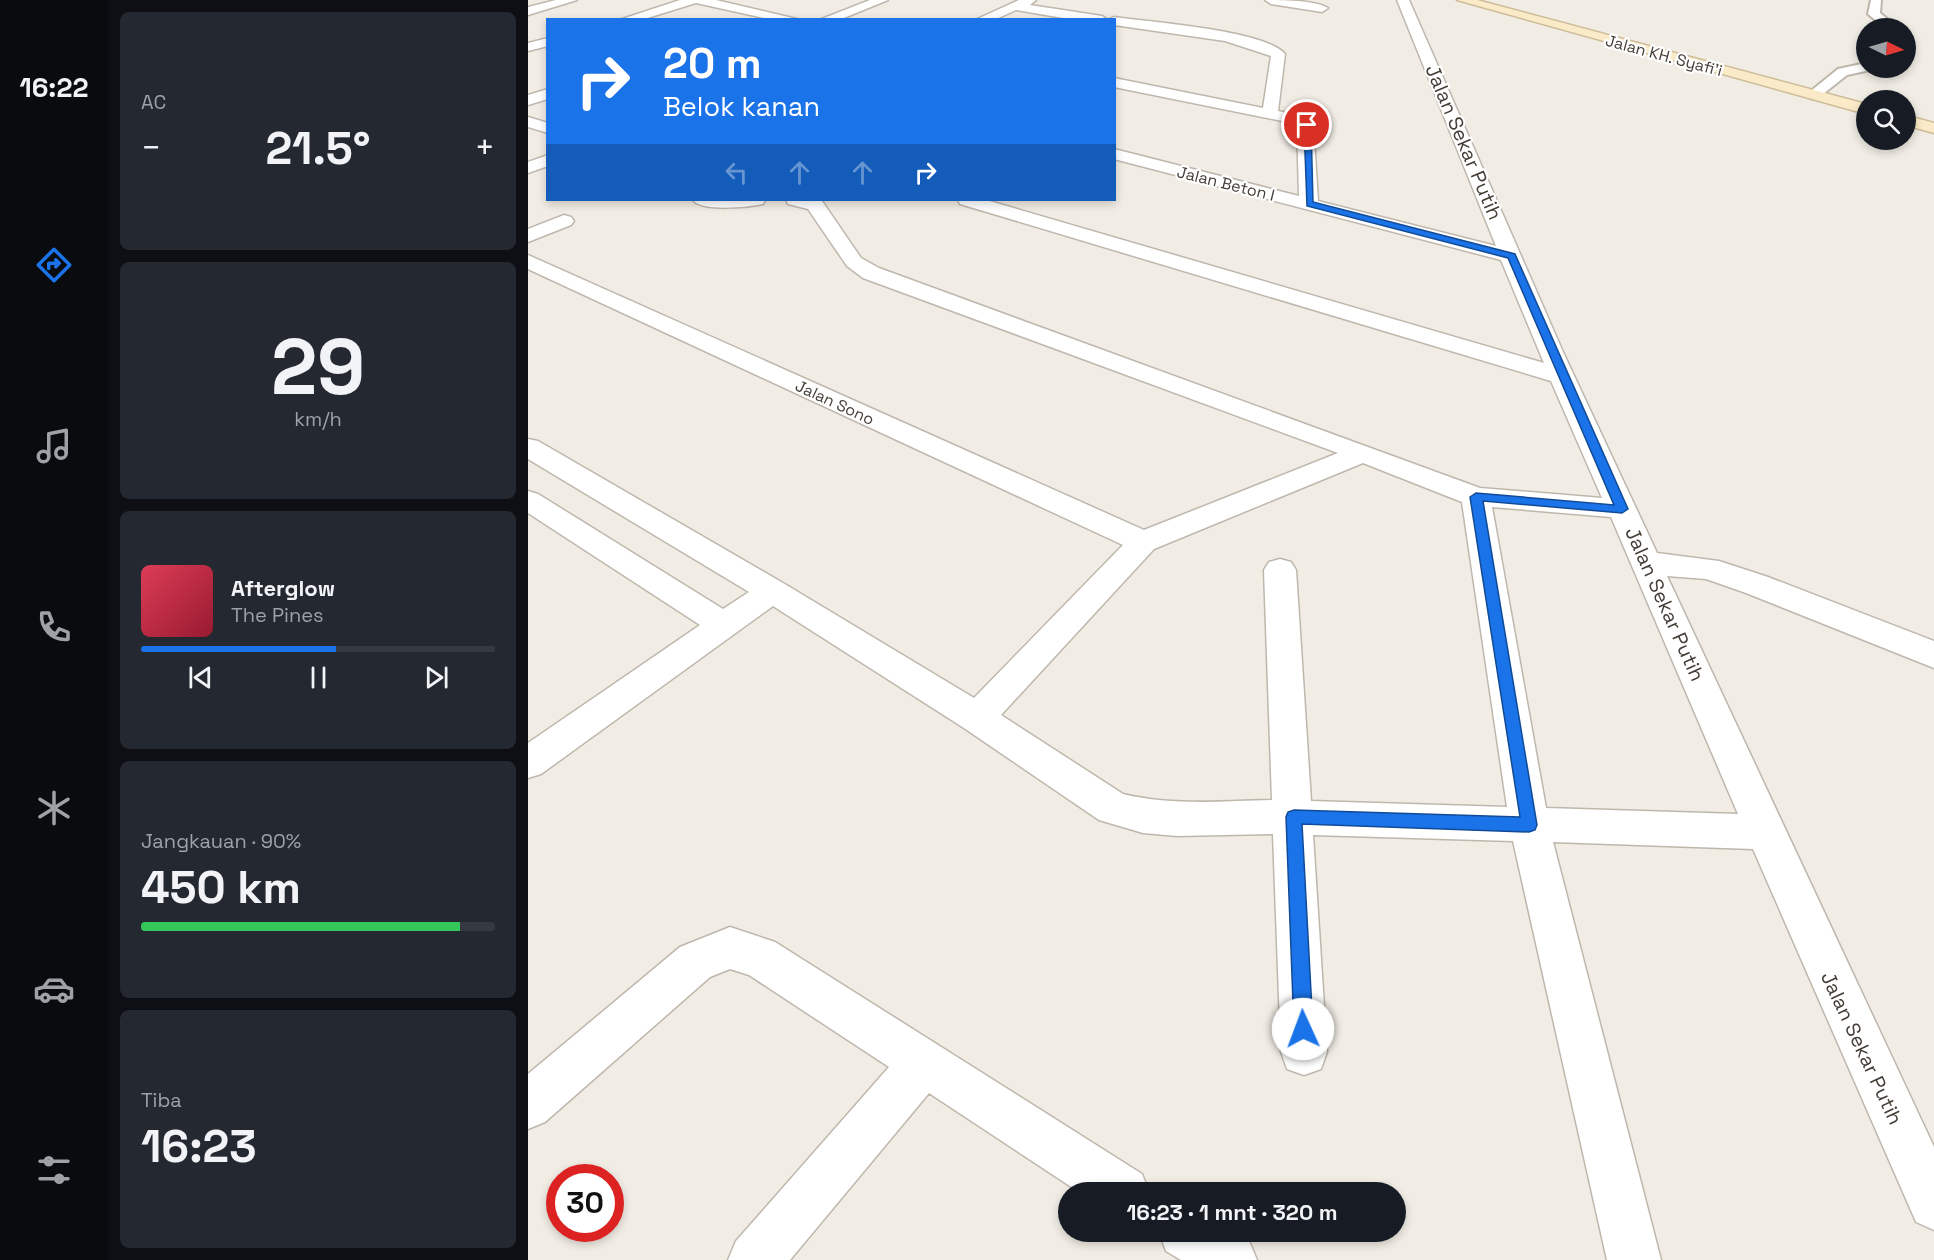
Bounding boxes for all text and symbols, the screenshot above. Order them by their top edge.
north arrow [1856,18,1916,78]
map controls [1856,18,1916,150]
street label: Jalan KH. Syafi'i [1603,30,1725,81]
text: 20 m [663,37,762,90]
icon: right [564,42,642,120]
street label: Jalan Sekar Putih [1420,60,1508,224]
text: 16:22 [19,70,89,105]
text: AC [141,89,166,115]
text: Belok kanan [663,89,820,124]
button: search [1856,90,1916,150]
pin [1281,99,1332,150]
icon: arrive [1290,108,1323,141]
text: 21.5° [265,120,371,177]
text: − [141,127,161,169]
text: + [475,127,495,169]
icon: left [720,156,753,189]
icon: ahead [783,156,816,189]
icon: ahead [846,156,879,189]
icon: right [909,156,942,189]
street label: Jalan Beton I [1175,161,1277,206]
icon: directions [33,244,75,286]
text: 29 [271,317,365,417]
street label: Jalan Sono [792,375,878,430]
text: km/h [294,406,342,432]
icon: music [33,425,75,467]
street label: Jalan Sekar Putih [1619,523,1711,685]
text: Afterglow [231,574,335,602]
text: The Pines [231,602,324,628]
icon: phone [33,606,75,648]
icon: previous [184,661,217,694]
icon: pause [302,661,335,694]
icon: next [420,661,453,694]
icon: climate [33,787,75,829]
text: Jangkauan · 90% [141,828,301,854]
text: 450 km [141,859,301,916]
street label: Jalan Sekar Putih [1815,967,1909,1129]
icon: car [33,968,75,1010]
position arrow [1271,997,1335,1061]
text: Tiba [141,1087,182,1113]
text: 16:23 [141,1118,257,1175]
icon: filters [33,1149,75,1191]
speed limit sign: 30 [546,1164,624,1242]
text: 16:23 · 1 mnt · 320 m [1126,1198,1338,1226]

